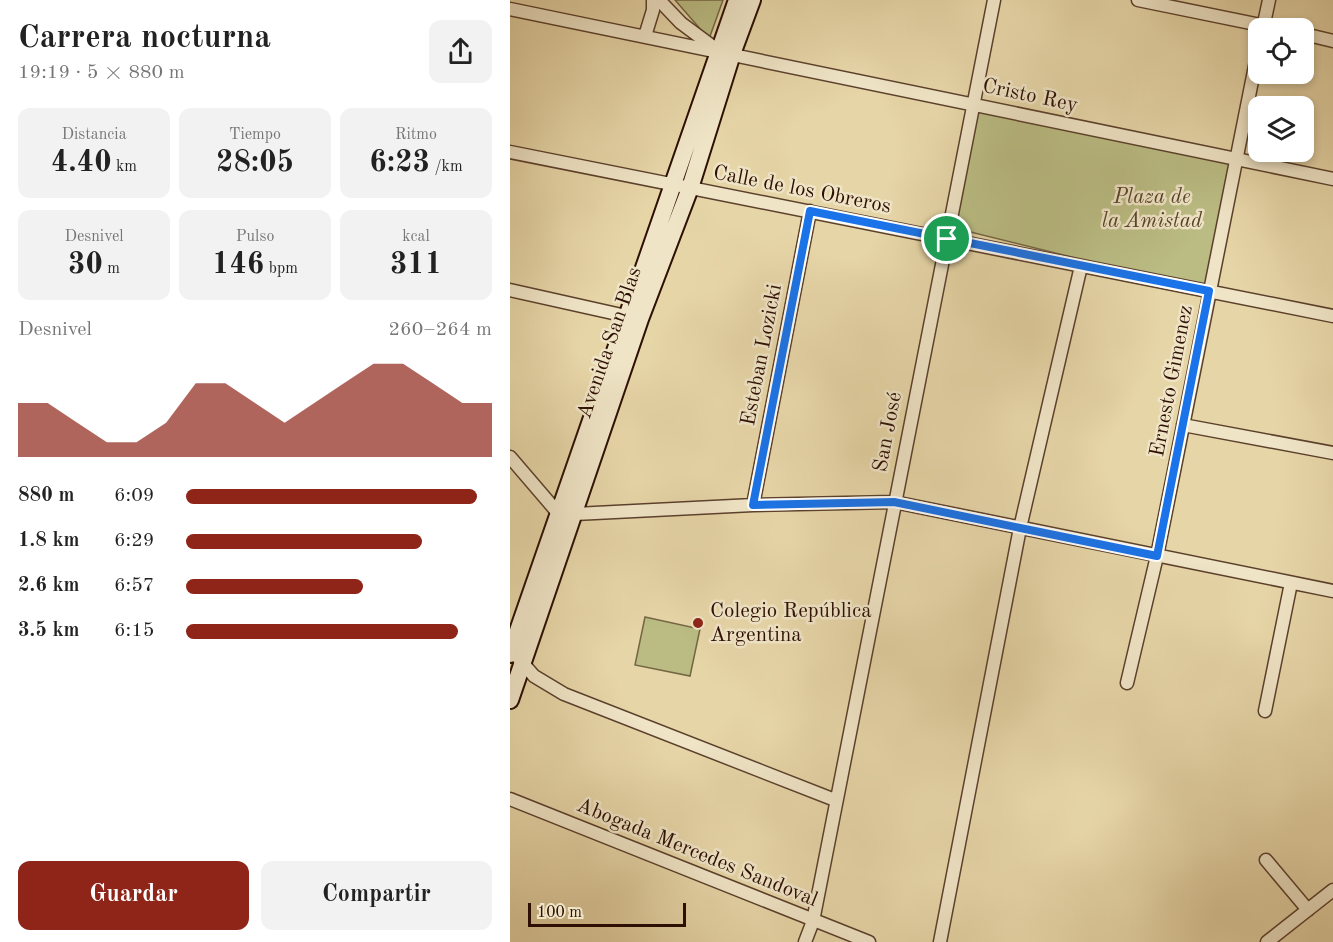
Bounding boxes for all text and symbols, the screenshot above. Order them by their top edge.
map controls [1248,18,1314,162]
button: locate [1248,18,1314,84]
button: share [429,20,492,83]
text: Carrera nocturna [18,22,271,55]
text: 19:19 · 5 × 880 m [18,63,185,83]
street label: Cristo Rey [980,76,1080,116]
button: layers [1248,96,1314,162]
text: Distancia [61,127,127,143]
text: Tiempo [229,127,281,143]
text: Ritmo [395,127,437,143]
text: 4.40 [51,148,112,178]
text: 28:05 [216,148,294,178]
text: 6:23 [369,148,430,178]
text: km [112,159,137,175]
text: /km [430,159,463,175]
street label: Calle de los Obreros [711,162,893,218]
park label: Plaza de la Amistad [1102,187,1203,232]
pin [921,213,972,264]
icon: arrive [930,222,963,255]
text: Desnivel [64,229,124,245]
text: Pulso [236,229,274,245]
text: kcal [402,229,430,245]
text: 30 [68,250,103,280]
text: 146 [212,250,264,280]
text: 311 [390,250,442,280]
text: m [103,261,120,277]
text: bpm [264,261,298,277]
street label: Avenida San Blas [574,264,646,422]
street label: Esteban Lozicki [738,282,786,428]
street label: Ernesto Gimenez [1147,303,1197,459]
text: Desnivel [18,320,92,340]
text: 260–264 m [389,320,492,340]
street label: San José [870,390,906,474]
text: 880 m [18,486,74,506]
text: 6:09 [114,486,154,506]
text: 1.8 km [18,531,80,551]
text: 6:29 [114,531,154,551]
text: 2.6 km [18,576,80,596]
text: 6:57 [114,576,154,596]
place label: Colegio República Argentina [710,601,872,646]
marker: Colegio República Argentina [691,616,705,630]
text: 3.5 km [18,621,80,641]
text: 6:15 [114,621,154,641]
street label: Abogada Mercedes Sandoval [573,795,821,911]
button: Guardar [18,861,249,930]
button: Compartir [261,861,492,930]
scale bar [528,900,686,928]
text: 100 m [537,905,582,921]

